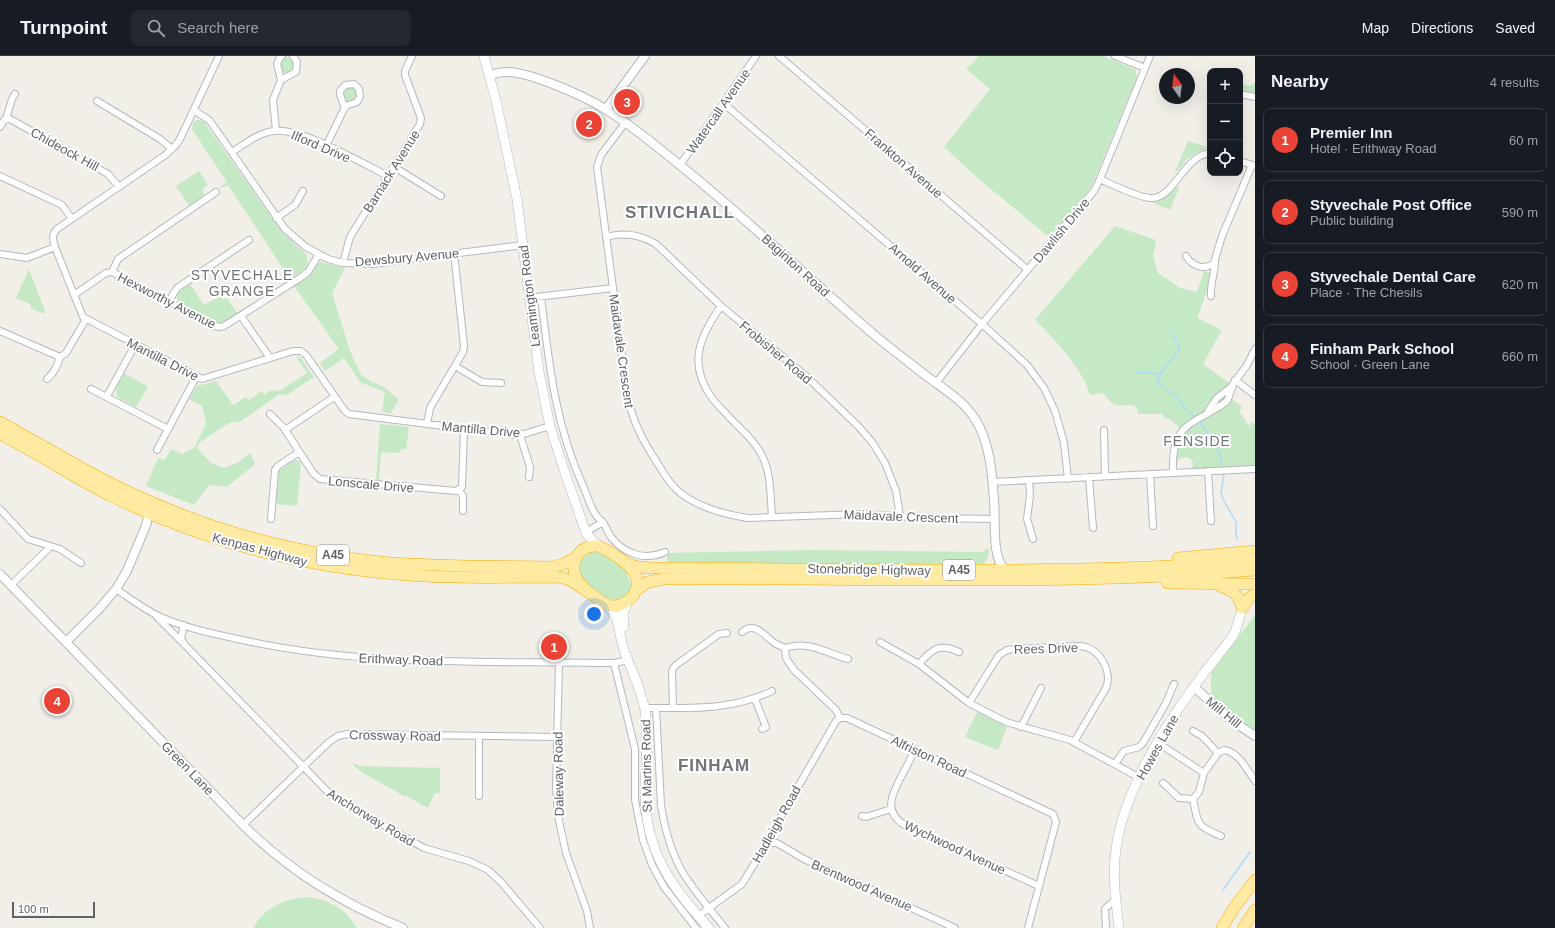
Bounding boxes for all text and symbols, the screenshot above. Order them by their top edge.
search box [131,10,411,46]
text: Turnpoint [20,17,107,38]
icon: search [145,17,167,39]
text: Search here [177,19,259,36]
text: Map [1362,20,1389,36]
text: Directions [1411,20,1473,36]
text: Saved [1495,20,1535,36]
street label: Watercall Avenue [683,66,753,157]
north arrow [1159,68,1195,104]
map controls [1207,68,1243,176]
button: + [1207,68,1243,104]
text: Nearby [1271,72,1329,91]
text: 4 results [1490,75,1539,90]
pin: 3 [614,87,640,117]
button: − [1207,104,1243,140]
pin: 2 [576,109,602,139]
street label: Chideock Hill [28,124,102,174]
text: Premier Inn [1310,124,1393,141]
street label: Frankton Avenue [862,126,946,201]
street label: Ilford Drive [289,127,353,166]
street label: Barnack Avenue [360,127,423,215]
text: 1 [1281,133,1289,148]
text: 60 m [1509,133,1538,148]
button: locate [1207,140,1243,176]
text: Hotel · Erithway Road [1310,141,1436,156]
street label: Dawlish Drive [1030,195,1093,266]
text: Styvechale Post Office [1310,196,1472,213]
district label: STIVICHALL [625,203,735,222]
text: 2 [1281,205,1289,220]
text: 590 m [1502,205,1538,220]
text: Public building [1310,213,1394,228]
street label: Baginton Road [759,231,833,300]
street label: Arnold Avenue [886,240,959,307]
street label: Leamington Road [516,244,543,348]
street label: Dewsbury Avenue [354,245,460,270]
district label: STYVECHALE GRANGE [191,267,293,299]
text: Styvechale Dental Care [1310,268,1476,285]
street label: Hexworthy Avenue [115,269,218,332]
text: 3 [1281,277,1289,292]
text: 620 m [1502,277,1538,292]
text: Place · The Chesils [1310,285,1422,300]
street label: Maidavale Crescent [606,293,637,409]
street label: Frobisher Road [737,318,815,387]
street label: Mantilla Drive [124,335,201,384]
text: Finham Park School [1310,340,1454,357]
text: 4 [1281,349,1289,364]
text: 660 m [1502,349,1538,364]
text: School · Green Lane [1310,357,1430,372]
street label: Mantilla Drive [441,419,521,440]
district label: FENSIDE [1163,433,1231,449]
street label: Lonscale Drive [327,473,414,496]
street label: Maidavale Crescent [843,507,959,526]
street label: Kenpas Highway [211,530,309,569]
road number: A45 [317,545,349,565]
road number: A45 [943,560,975,580]
street label: Stonebridge Highway [807,561,931,578]
your location [584,604,604,624]
pin: 1 [541,632,567,662]
street label: Rees Drive [1014,640,1078,657]
street label: Erithway Road [358,651,443,668]
pin: 4 [44,686,70,716]
street label: Mill Hill [1203,694,1244,731]
street label: Howes Lane [1133,712,1182,782]
street label: St Martins Road [638,719,655,813]
street label: Crossway Road [349,727,441,744]
street label: Daleway Road [550,732,567,816]
street label: Alfriston Road [889,732,969,781]
street label: Green Lane [158,738,217,798]
district label: FINHAM [678,756,750,775]
street label: Hadleigh Road [749,783,804,865]
street label: Anchorway Road [324,786,417,849]
street label: Wychwood Avenue [902,817,1008,878]
street label: Brentwood Avenue [809,856,915,914]
scale bar [12,900,95,919]
text: 100 m [18,903,49,915]

